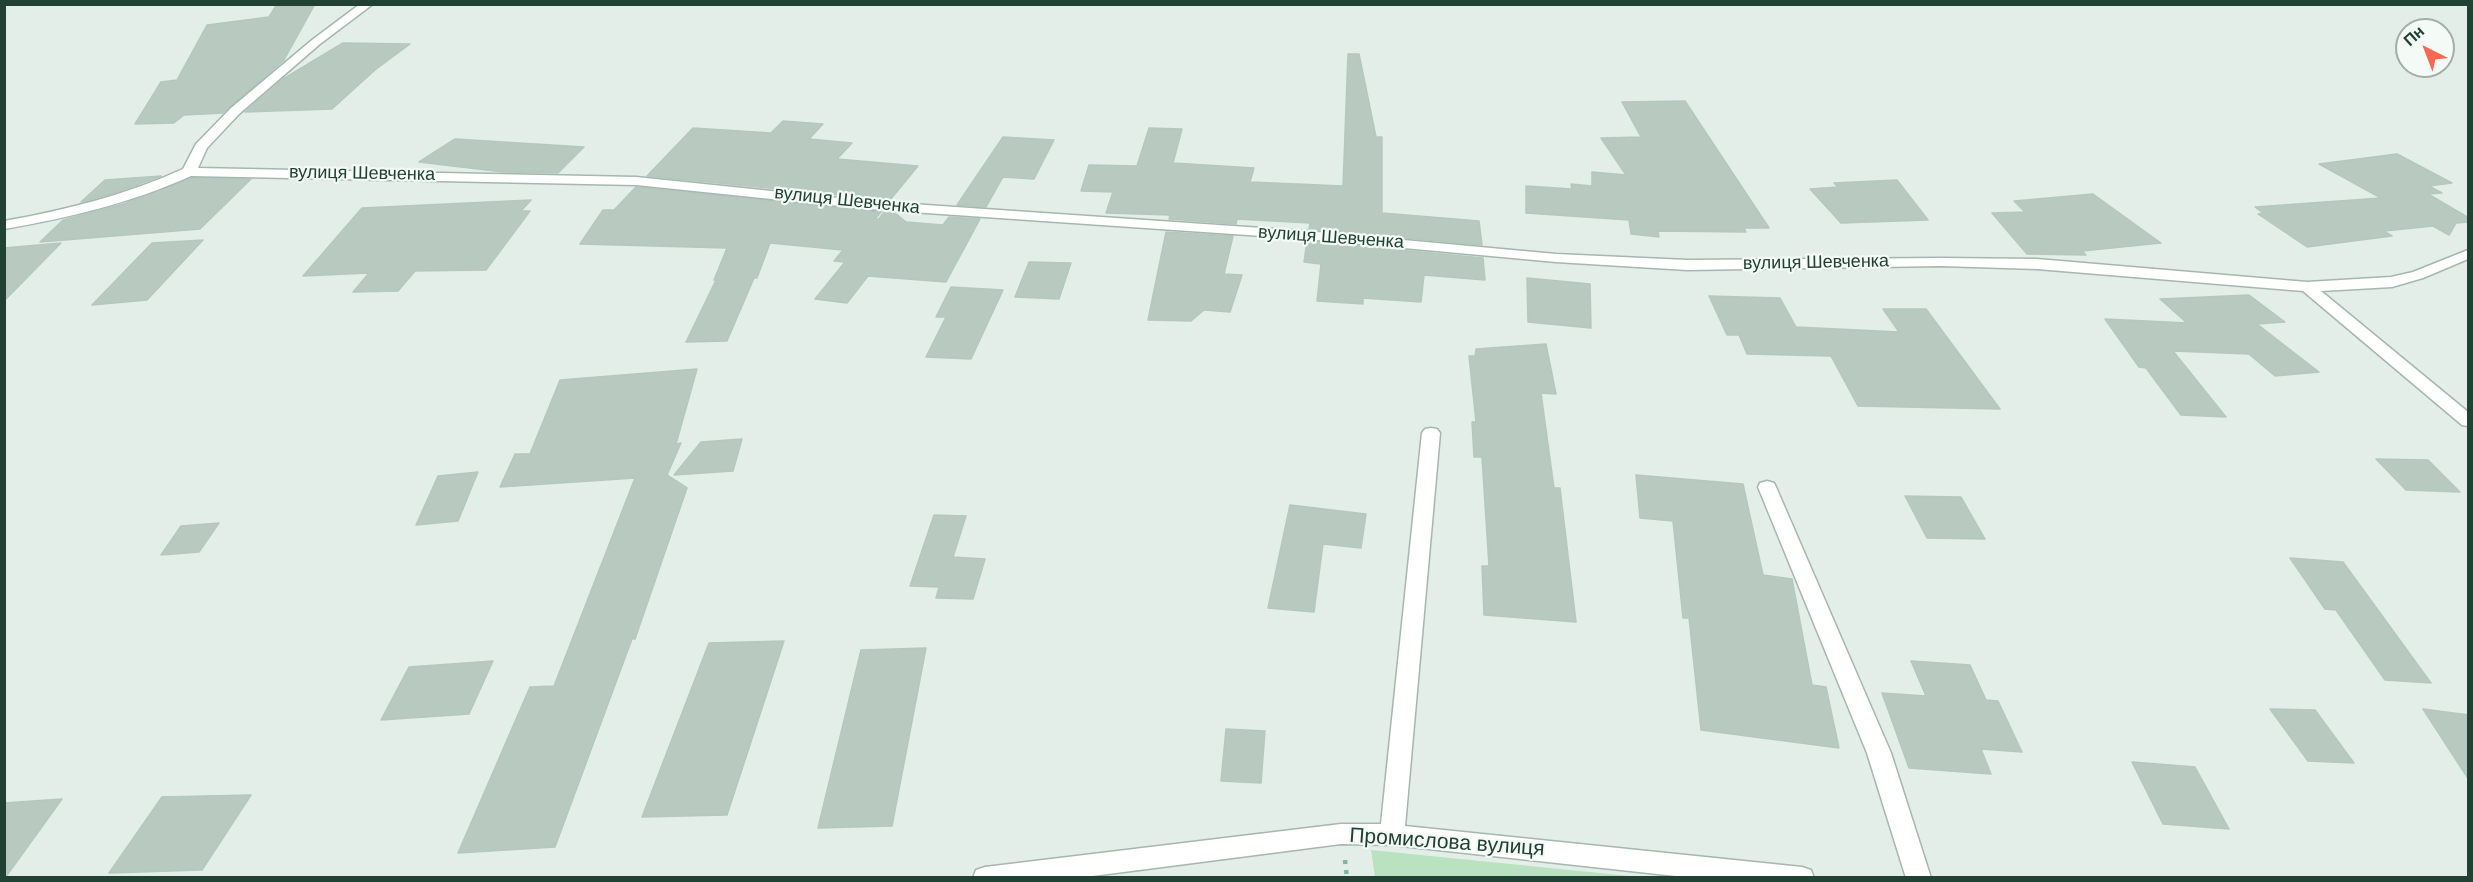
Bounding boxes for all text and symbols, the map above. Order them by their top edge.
north arrow [2395,18,2455,78]
text: Пн [2399,21,2429,51]
street label: вулиця Шевченка [289,162,435,186]
street label: вулиця Шевченка [773,183,921,219]
street label: вулиця Шевченка [1257,222,1405,254]
street label: вулиця Шевченка [1743,251,1889,275]
street label: Промислова вулиця [1349,824,1545,862]

